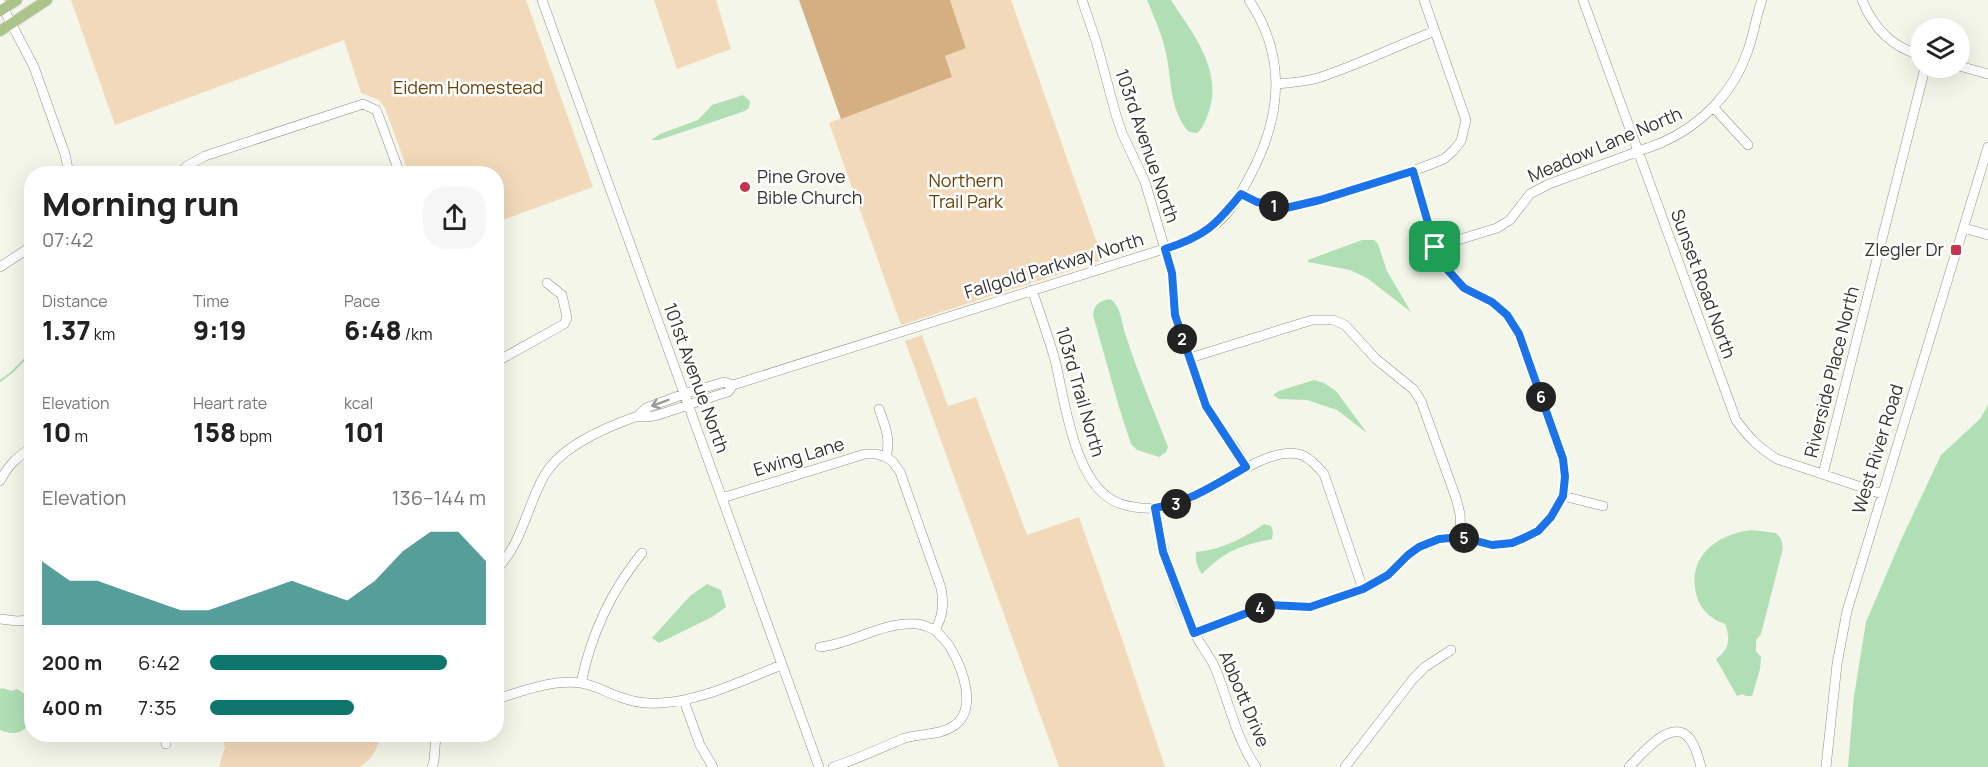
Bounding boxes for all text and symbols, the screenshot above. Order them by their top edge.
map controls [1910,18,1970,78]
button: layers [1910,18,1970,78]
street label: 103rd Avenue North [1110,66,1186,226]
park label: Eidem Homestead [393,75,543,99]
street label: Meadow Lane North [1524,101,1685,187]
place label: Pine Grove Bible Church [757,164,862,209]
park label: Northern Trail Park [928,168,1004,213]
marker: Pine Grove Bible Church [738,180,752,194]
text: Morning run [42,181,239,226]
button: share [423,186,486,249]
pin: 1 [1259,191,1289,221]
text: 1 [1270,195,1278,217]
street label: Sunset Road North [1666,206,1742,361]
pin [1409,221,1460,272]
text: 07:42 [42,226,93,253]
street label: Fallgold Parkway North [961,226,1146,304]
icon: arrive [1418,230,1451,263]
place label: ZIegler Dr [1864,237,1945,261]
marker: ZIegler Dr [1949,243,1963,257]
street label: Riverside Place North [1798,284,1864,460]
text: Distance [42,290,108,312]
text: Time [193,290,229,312]
text: Pace [344,290,380,312]
street label: 101st Avenue North [659,299,735,456]
text: 1.37 [42,312,91,348]
text: 9:19 [193,312,246,348]
text: 6:48 [344,312,402,348]
text: km [91,323,115,345]
text: /km [402,323,433,345]
street label: 103rd Trail North [1051,324,1111,459]
pin: 2 [1167,324,1197,354]
text: 2 [1177,328,1187,350]
street label: West River Road [1846,381,1908,516]
pin: 6 [1526,382,1556,412]
text: 6 [1536,386,1546,408]
text: Elevation [42,392,110,414]
text: Heart rate [193,392,267,414]
text: kcal [344,392,373,414]
one-way arrow [651,398,669,409]
text: 10 [42,414,71,450]
text: 158 [193,414,236,450]
text: 101 [344,414,385,450]
text: m [71,425,88,447]
text: bpm [236,425,272,447]
street label: Ewing Lane [750,431,847,481]
text: Elevation [42,484,126,511]
text: 136–144 m [392,484,486,511]
pin: 3 [1161,489,1191,519]
text: 3 [1171,493,1181,515]
pin: 5 [1449,523,1479,553]
text: 5 [1459,527,1469,549]
pin: 4 [1245,593,1275,623]
text: 4 [1255,597,1265,619]
street label: Abbott Drive [1214,647,1276,750]
text: 200 m [42,649,102,676]
text: 6:42 [138,649,180,676]
text: 400 m [42,694,102,721]
text: 7:35 [138,694,177,721]

